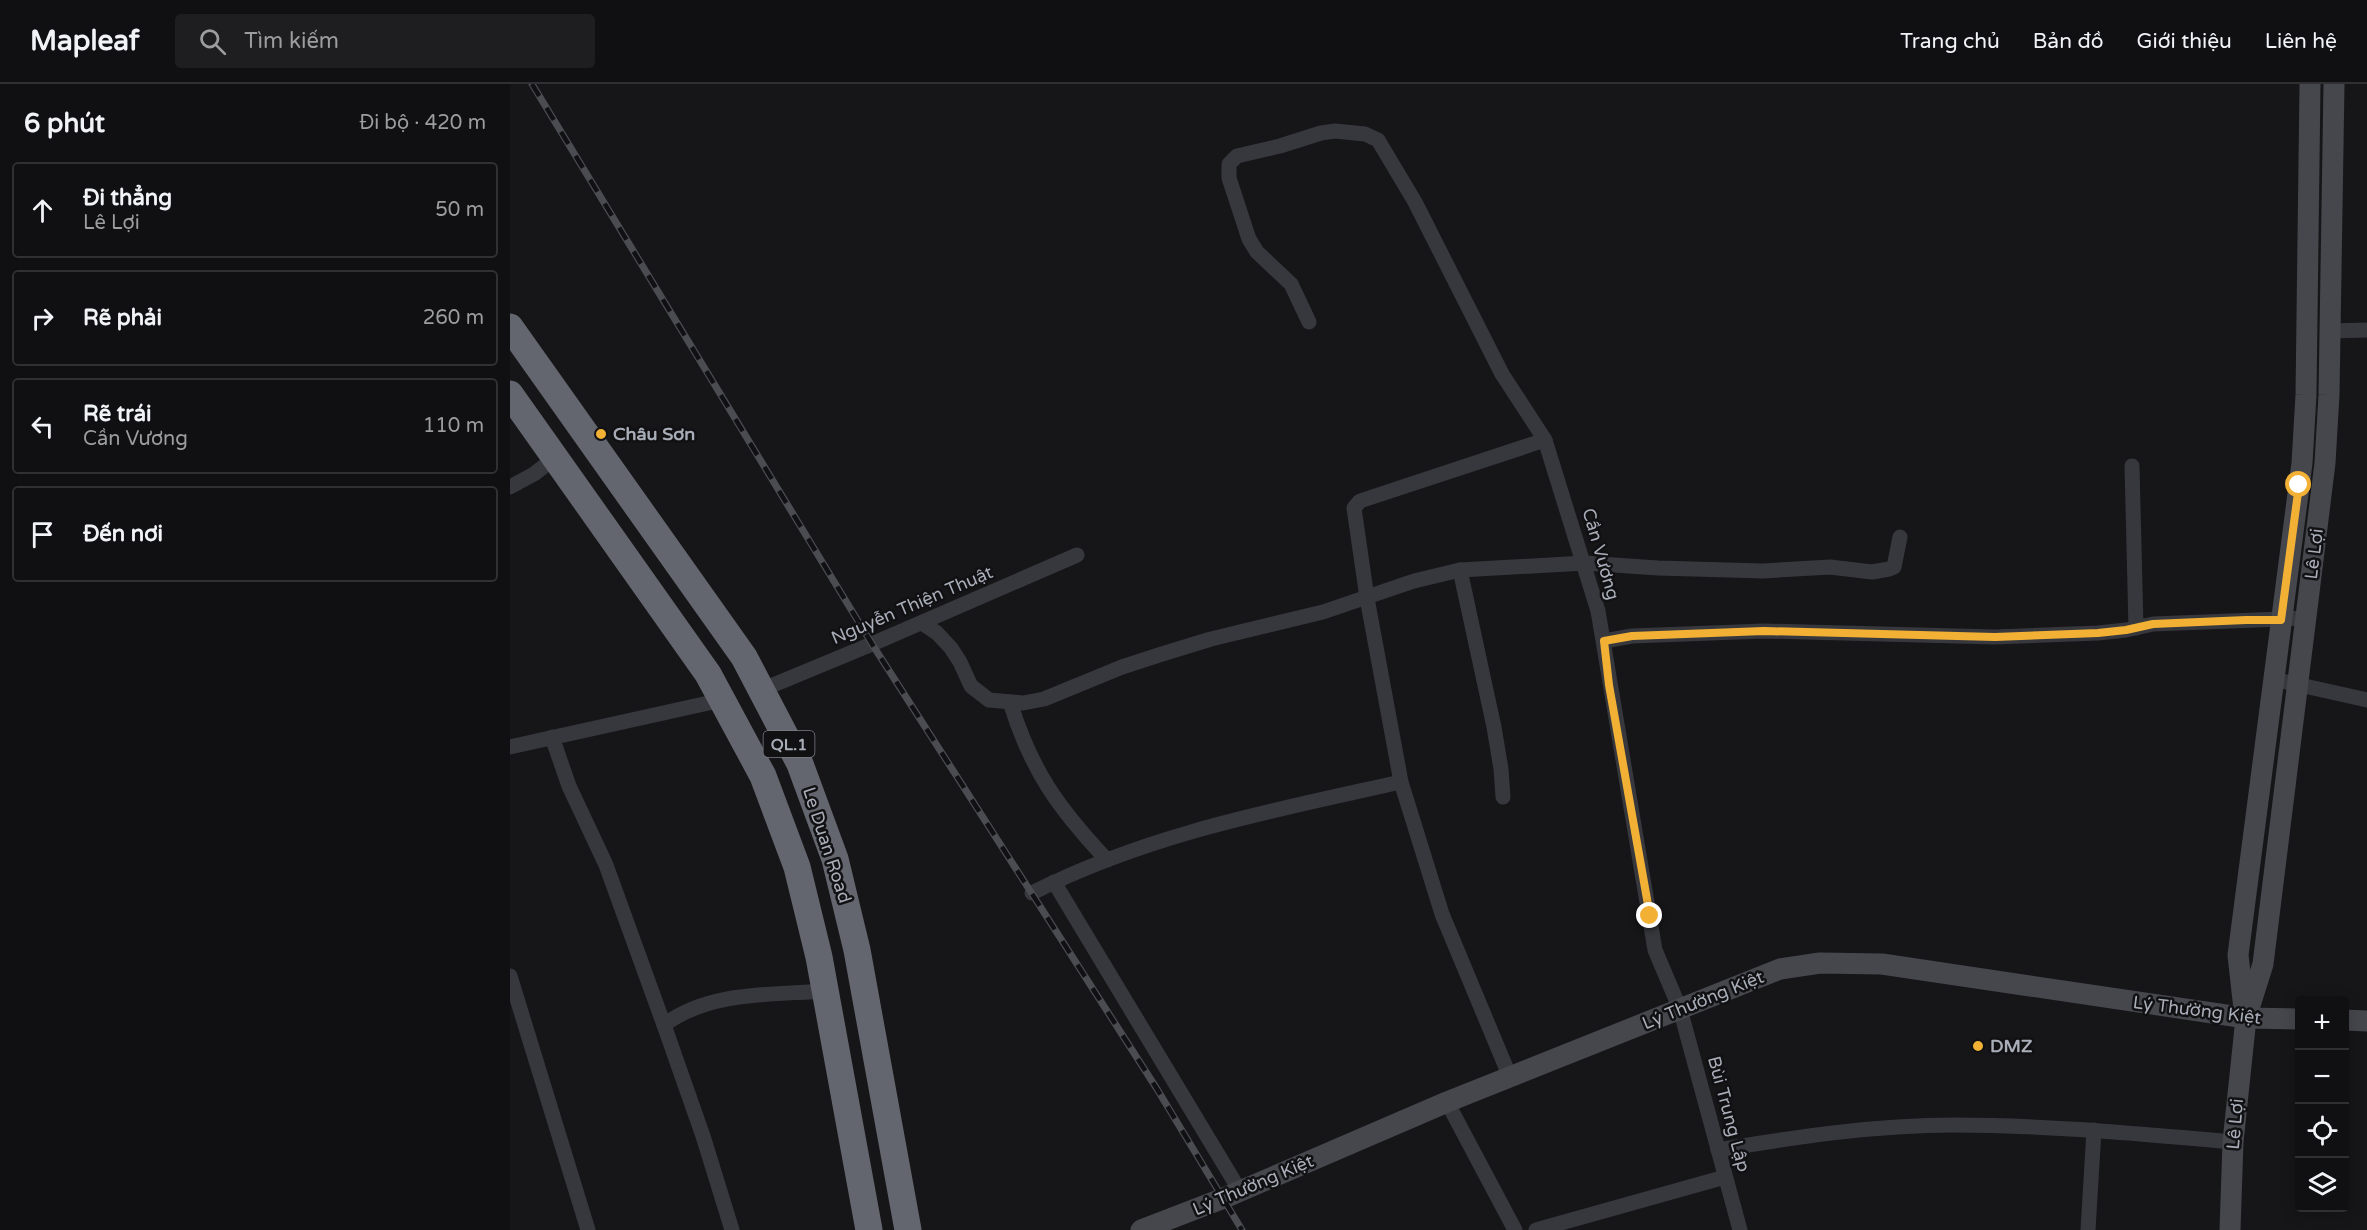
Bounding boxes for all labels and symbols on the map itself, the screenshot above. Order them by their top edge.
place label: Châu Sơn [613,423,695,445]
marker: Châu Sơn [594,427,608,441]
route start [2285,471,2311,497]
street label: Cần Vương [1577,506,1625,602]
street label: Lê Lợi [2300,527,2328,581]
street label: Nguyễn Thiện Thuật [828,561,996,649]
road number: QL.1 [764,731,814,757]
street label: Le Duan Road [798,784,856,906]
route end [1636,902,1662,928]
street label: Lý Thường Kiệt [1639,966,1767,1034]
street label: Lý Thường Kiệt [2132,991,2263,1029]
place label: DMZ [1990,1035,2033,1057]
marker: DMZ [1971,1039,1985,1053]
street label: Bùi Trung Lập [1703,1054,1755,1174]
street label: Lê Lợi [2222,1098,2248,1150]
street label: Lý Thường Kiệt [1189,1150,1317,1220]

